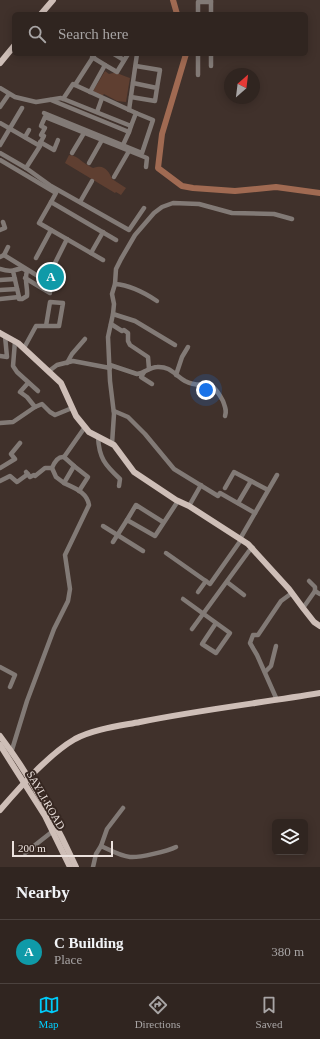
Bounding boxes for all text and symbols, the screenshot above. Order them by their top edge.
search box [12,12,308,56]
icon: search [26,23,48,45]
text: Search here [58,26,128,42]
north arrow [224,68,260,104]
pin: A [38,262,64,292]
your location [196,380,216,400]
street label: SAYLI ROAD [24,769,68,831]
map controls [272,819,308,855]
button: layers [272,819,308,855]
scale bar [12,839,113,858]
text: 200 m [18,842,46,854]
text: Nearby [16,883,70,902]
text: C Building [54,935,124,951]
text: A [24,944,34,959]
text: 380 m [271,944,304,959]
text: Place [54,952,82,967]
tab: Map [38,994,60,1030]
tab: Directions [135,994,180,1030]
tab: Saved [256,994,282,1030]

